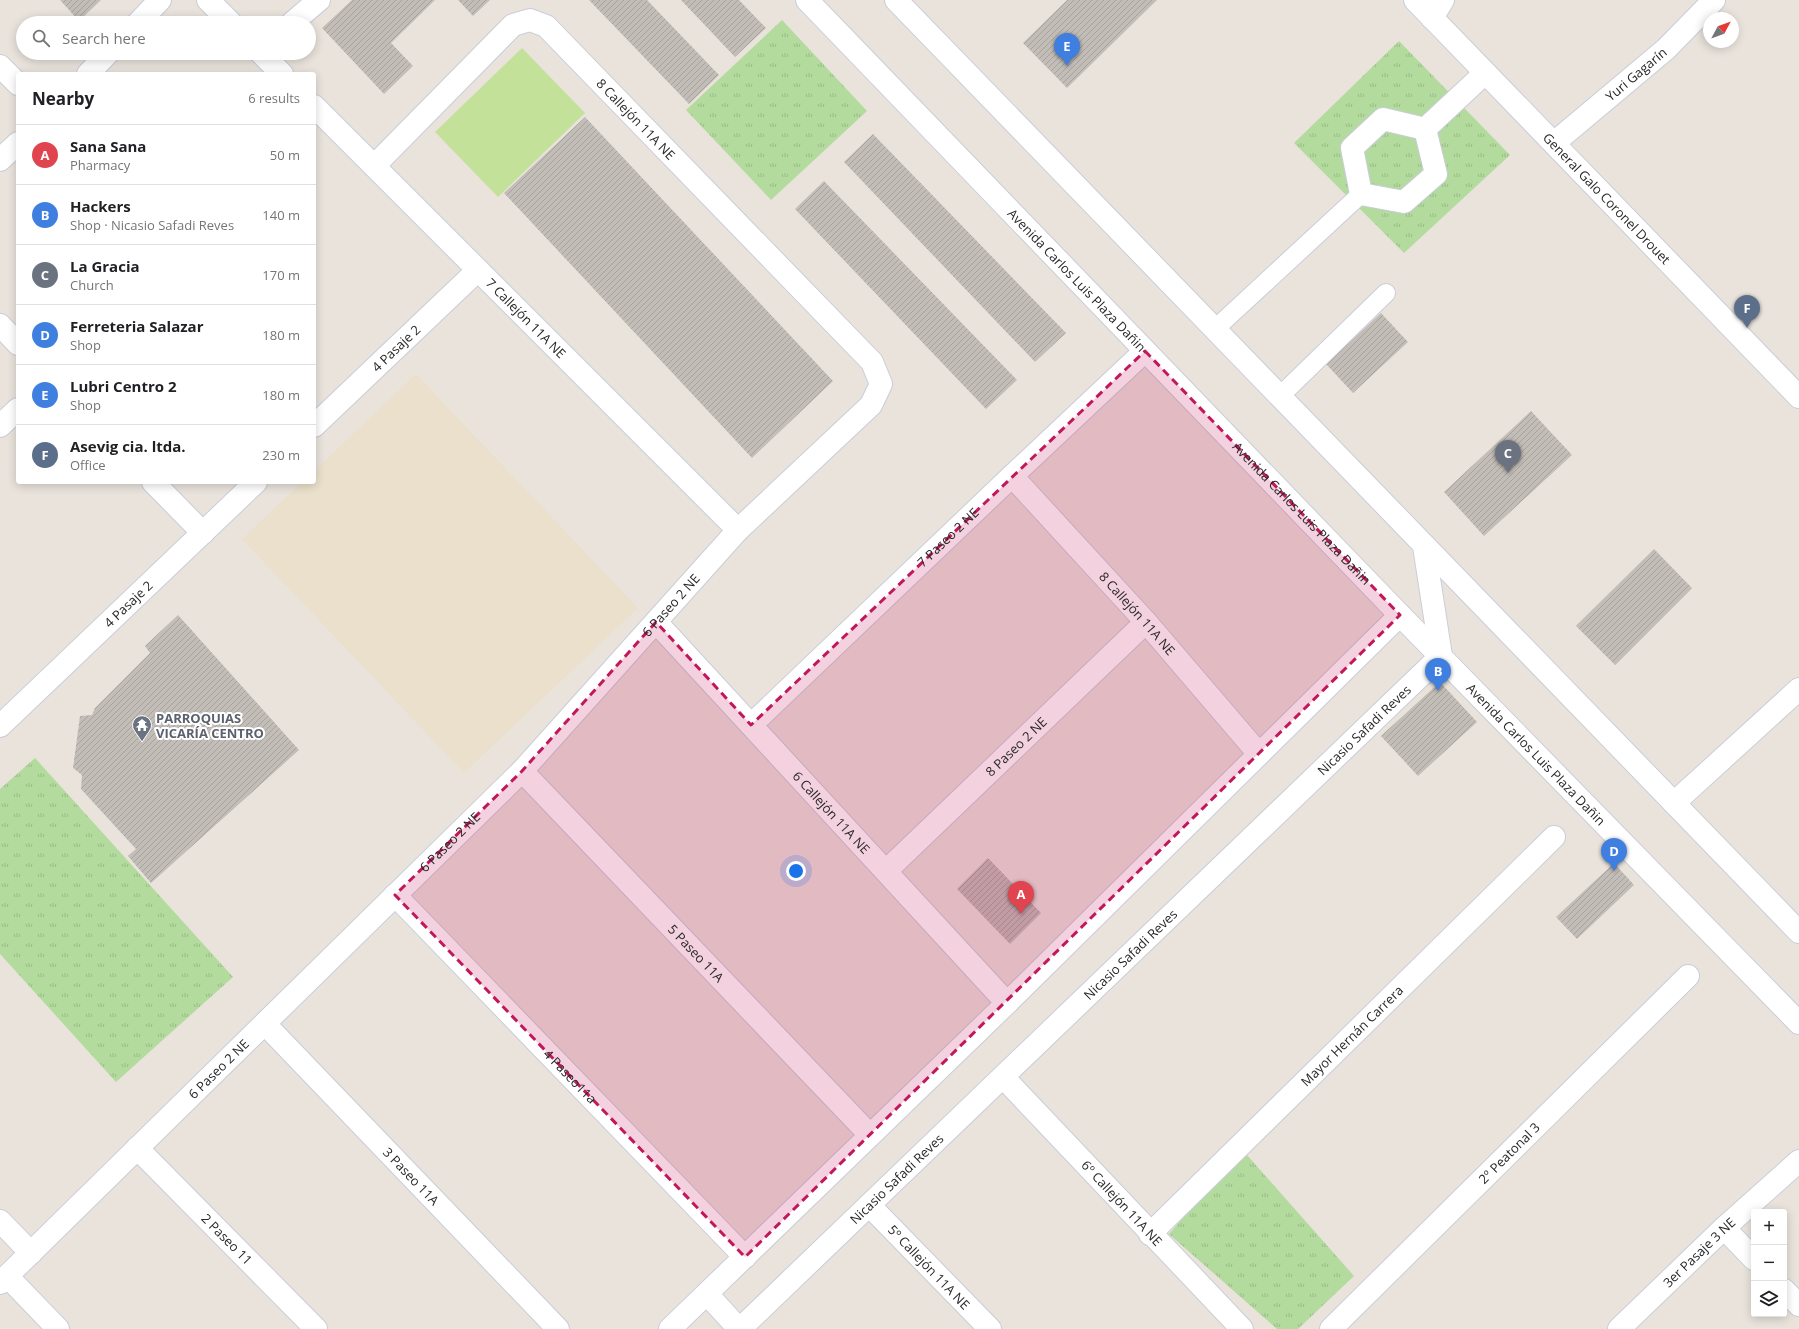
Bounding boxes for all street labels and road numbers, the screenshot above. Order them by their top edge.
street label: Yuri Gagarín [1601,43,1670,105]
street label: 8 Callejón 11A NE [593,75,679,163]
street label: General Galo Coronel Drouet [1539,129,1675,268]
street label: Avenida Carlos Luis Plaza Dañin [1004,205,1150,355]
street label: 7 Callejón 11A NE [482,274,570,362]
street label: 4 Pasaje 2 [368,321,424,376]
street label: Avenida Carlos Luis Plaza Dañin [1229,438,1375,589]
street label: 7 Paseo 2 NE [913,504,982,571]
street label: 8 Callejón 11A NE [1095,568,1179,659]
street label: 6 Paseo 2 NE [638,570,704,640]
street label: 4 Pasaje 2 [100,576,156,631]
street label: Avenida Carlos Luis Plaza Dañin [1463,679,1610,829]
street label: Nicasio Safadi Reves [1313,681,1415,779]
street label: 8 Paseo 2 NE [981,713,1051,780]
street label: 6 Callejón 11A NE [789,767,874,858]
street label: 6 Paseo 2 NE [415,808,484,876]
street label: Nicasio Safadi Reves [1080,905,1181,1004]
street label: 5 Paseo 11A [664,920,729,987]
street label: Mayor Hernán Carrera [1297,981,1407,1090]
street label: 6 Paseo 2 NE [184,1035,253,1103]
street label: 4 Paseo11a [540,1045,601,1107]
street label: 2º Peatonal 3 [1474,1118,1544,1188]
street label: Nicasio Safadi Reves [846,1130,947,1228]
street label: 3 Paseo 11A [379,1143,444,1210]
street label: 6º Callejón 11A NE [1078,1156,1166,1250]
street label: 2 Paseo 11 [198,1209,256,1269]
street label: 3er Pasaje 3 NE [1659,1213,1739,1291]
street label: 5º Callejón 11A NE [884,1221,974,1313]

